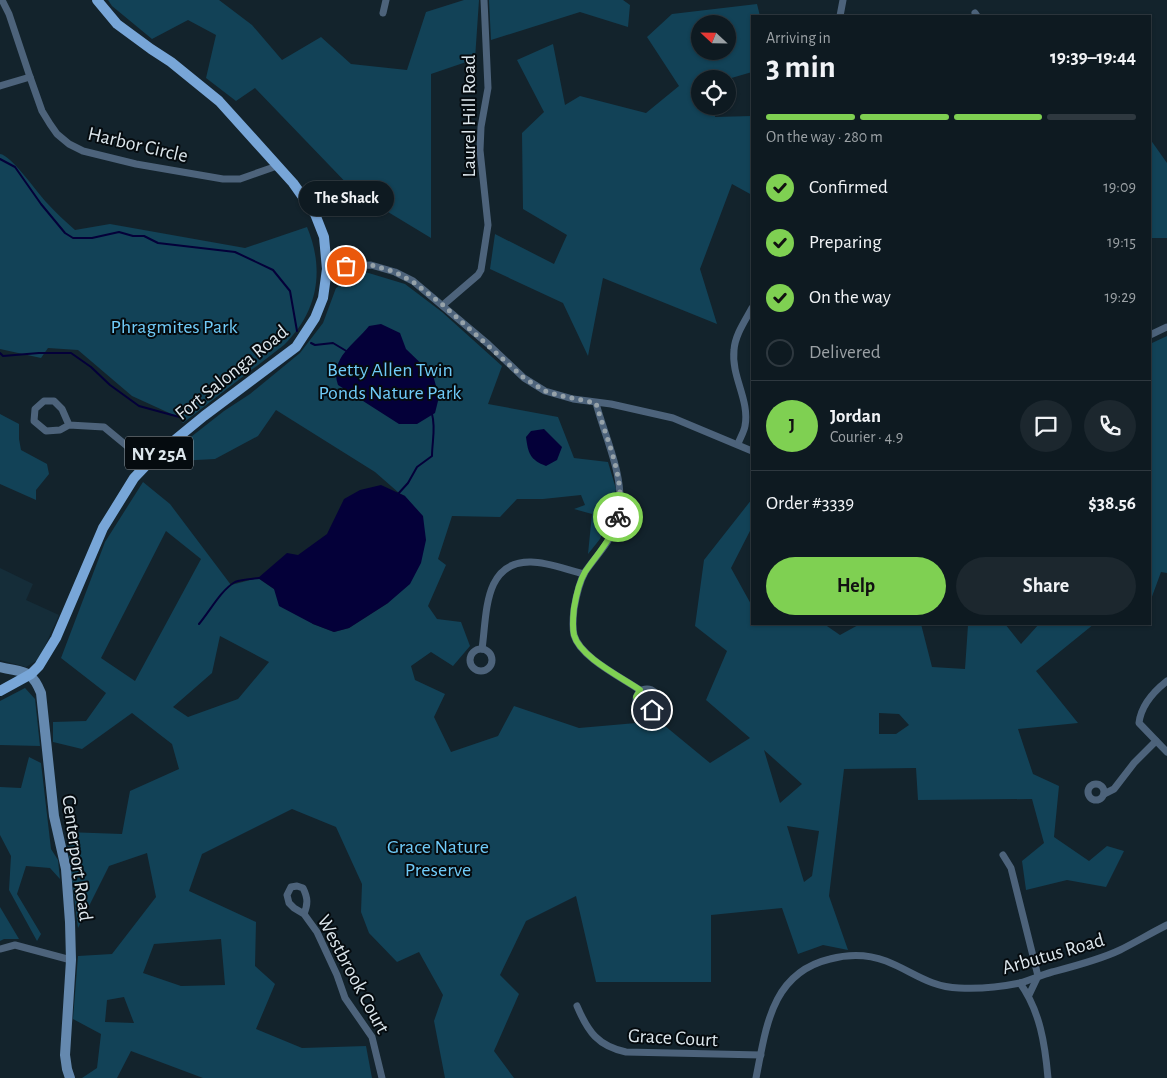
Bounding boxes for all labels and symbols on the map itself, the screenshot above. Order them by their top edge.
north arrow [691,15,736,60]
street label: Laurel Hill Road [459,55,479,177]
street label: Harbor Circle [86,124,190,166]
callout: The Shack [298,181,394,216]
pin [325,245,367,287]
park label: Phragmites Park [110,317,238,337]
street label: Fort Salonga Road [171,321,292,424]
park label: Betty Allen Twin Ponds Nature Park [319,360,461,403]
road number: NY 25A [125,436,193,469]
courier [593,492,643,542]
pin [631,689,673,731]
street label: Centerport Road [58,794,96,922]
park label: Grace Nature Preserve [387,837,489,880]
street label: Westbrook Court [313,912,393,1038]
street label: Arbutus Road [1000,930,1107,978]
street label: Grace Court [628,1026,719,1050]

